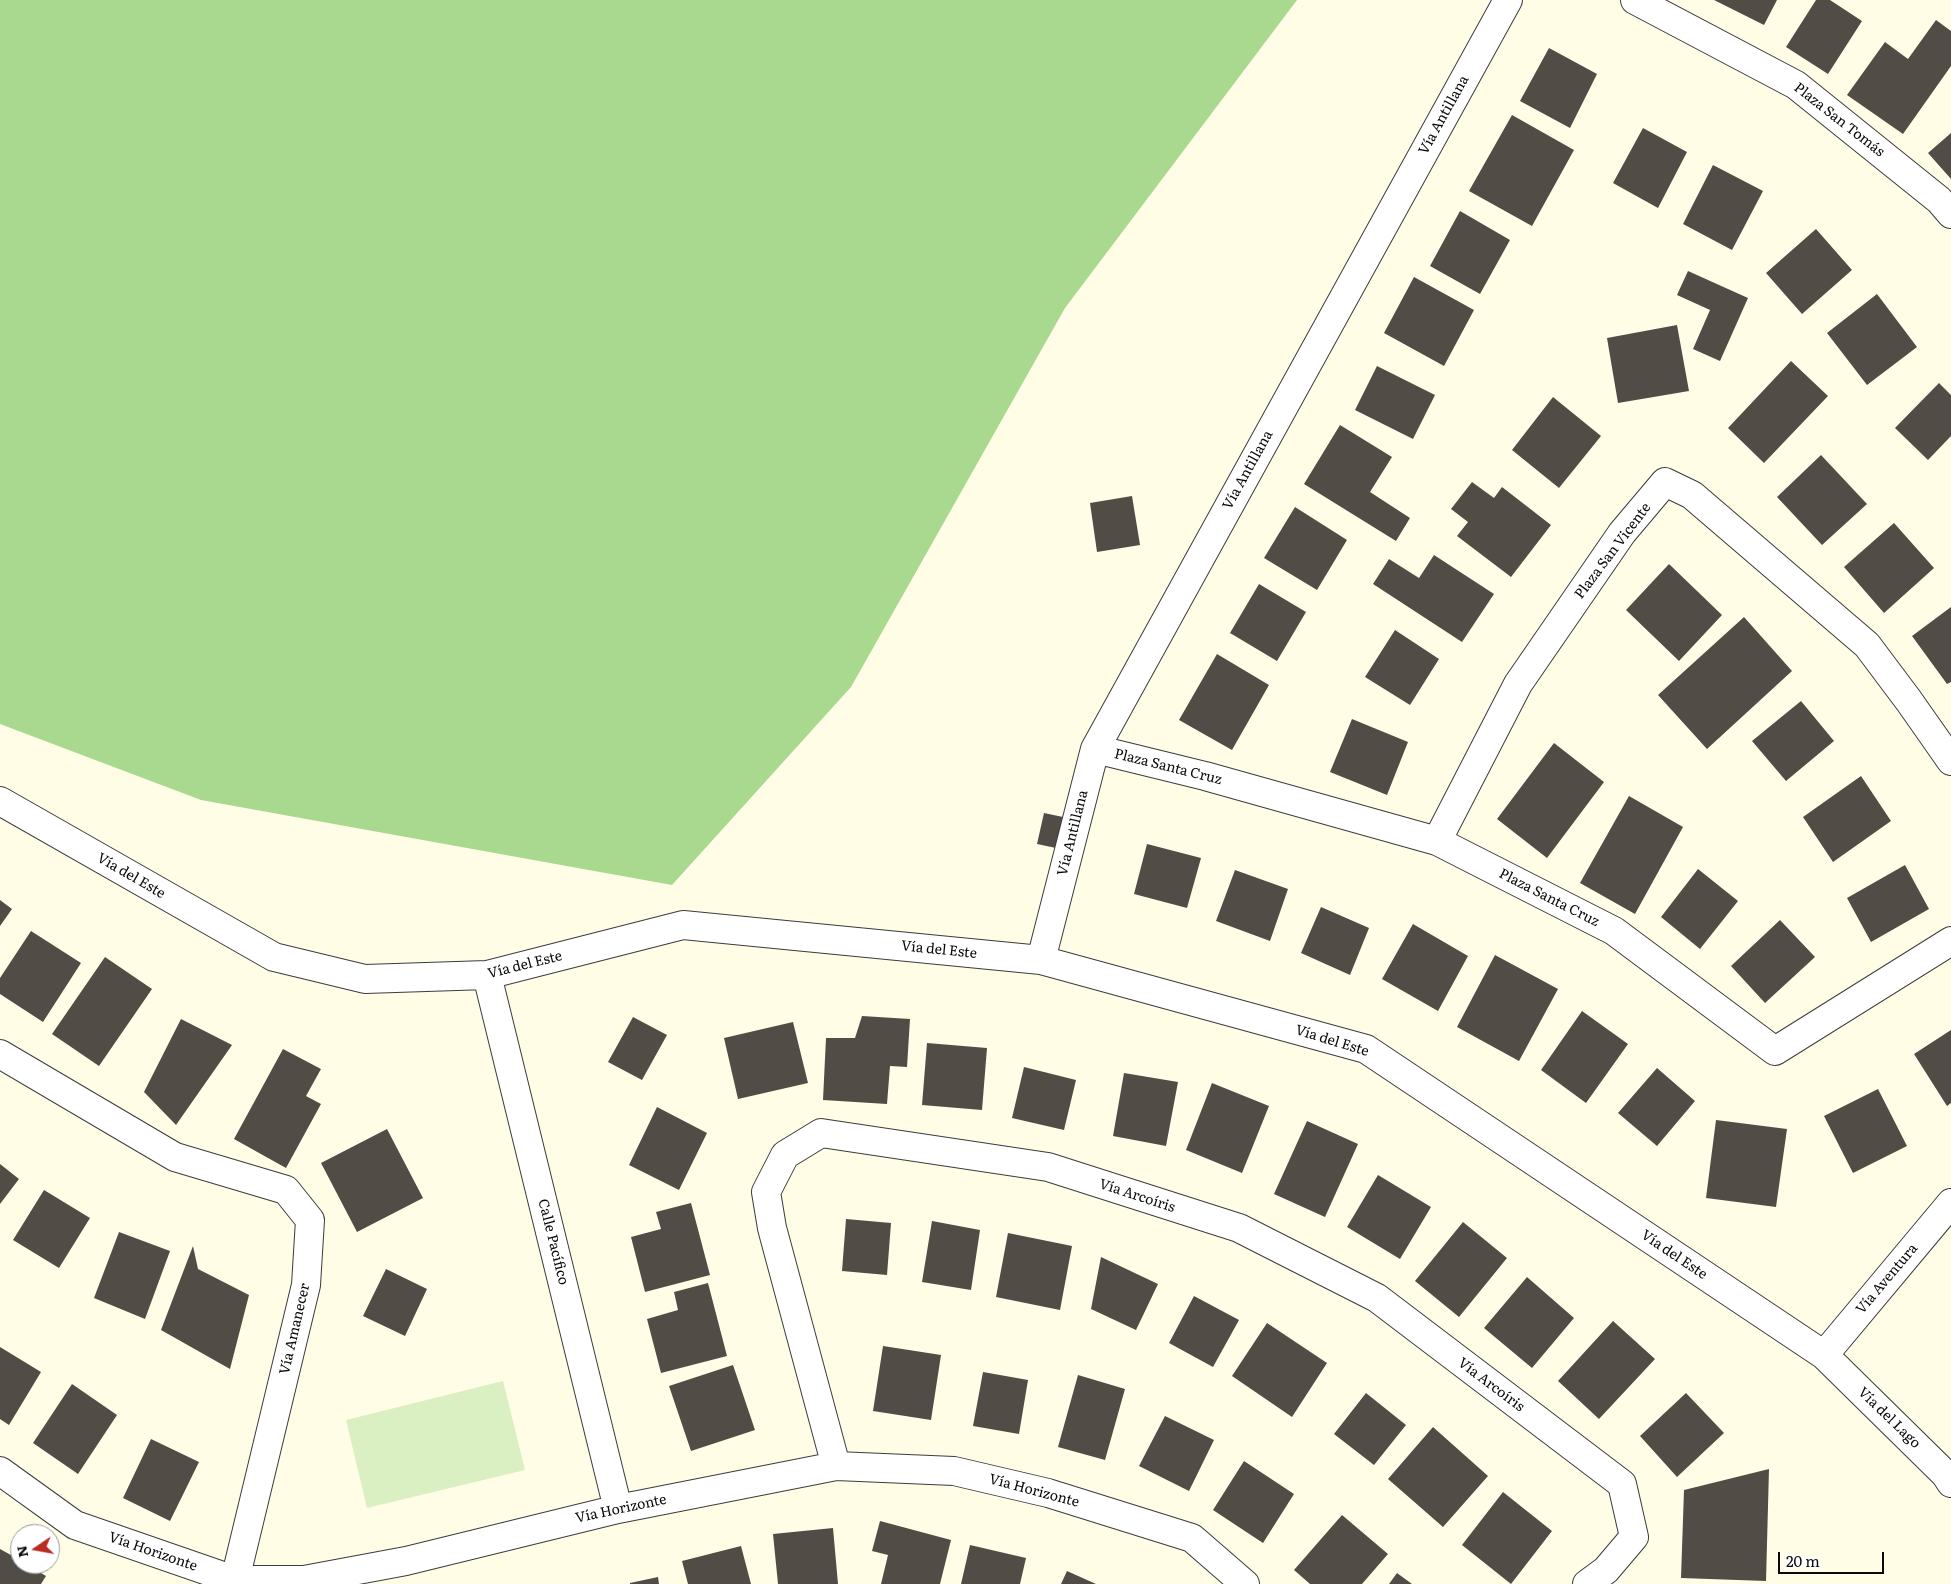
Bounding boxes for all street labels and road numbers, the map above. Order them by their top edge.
street label: Vía Antillana [1415,72,1473,158]
street label: Plaza San Tomás [1790,79,1888,161]
street label: Vía Antillana [1219,427,1277,513]
street label: Plaza San Vicente [1571,500,1655,602]
street label: Plaza Santa Cruz [1112,746,1224,788]
street label: Vía Antillana [1054,788,1092,878]
street label: Vía del Este [94,850,168,902]
street label: Plaza Santa Cruz [1496,865,1602,931]
street label: Vía del Este [900,938,978,962]
street label: Vía del Este [486,948,564,982]
street label: Vía del Este [1293,1022,1371,1060]
street label: Vía Arcoíris [1097,1176,1177,1216]
street label: Calle Pacífico [534,1197,572,1287]
street label: Vía del Este [1638,1227,1710,1283]
street label: Vía Aventura [1853,1240,1921,1318]
street label: Vía Amanecer [276,1282,314,1376]
street label: Vía Arcoíris [1454,1355,1528,1415]
street label: Vía del Lago [1854,1384,1924,1452]
street label: Vía Horizonte [987,1471,1081,1511]
street label: Vía Horizonte [574,1491,668,1527]
street label: Vía Horizonte [106,1529,200,1575]

